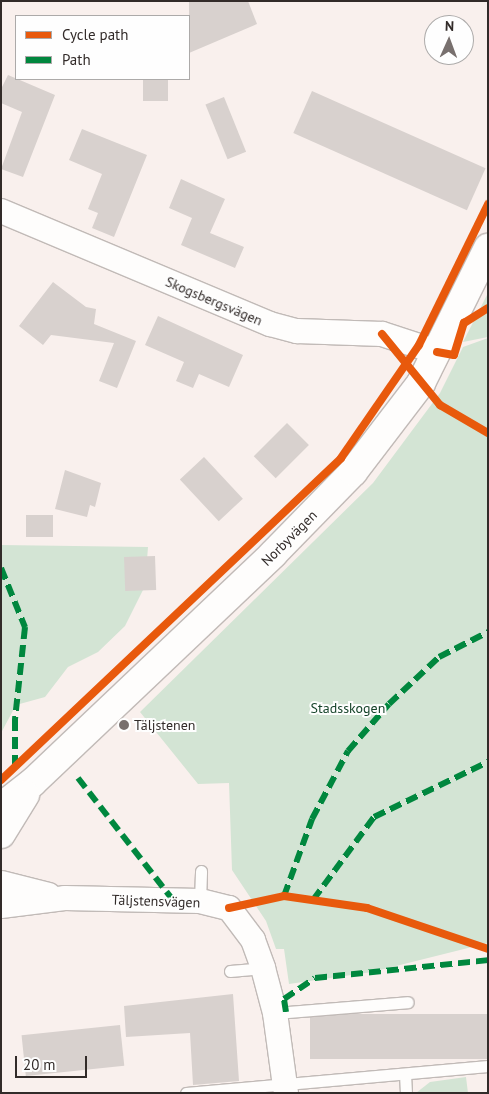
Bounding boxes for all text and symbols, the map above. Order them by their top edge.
legend [15,15,190,80]
north arrow [424,15,474,65]
text: N [445,17,454,35]
text: Cycle path [62,25,128,44]
text: Path [62,50,91,69]
street label: Skogsbergsvägen [163,273,265,329]
street label: Norbyvägen [258,507,320,569]
park label: Stadsskogen [311,700,385,716]
place label: Täljstenen [134,717,195,733]
marker: Täljstenen [118,719,130,731]
street label: Täljstensvägen [111,891,201,911]
scale bar [18,1046,90,1078]
text: 20 m [23,1055,56,1074]

